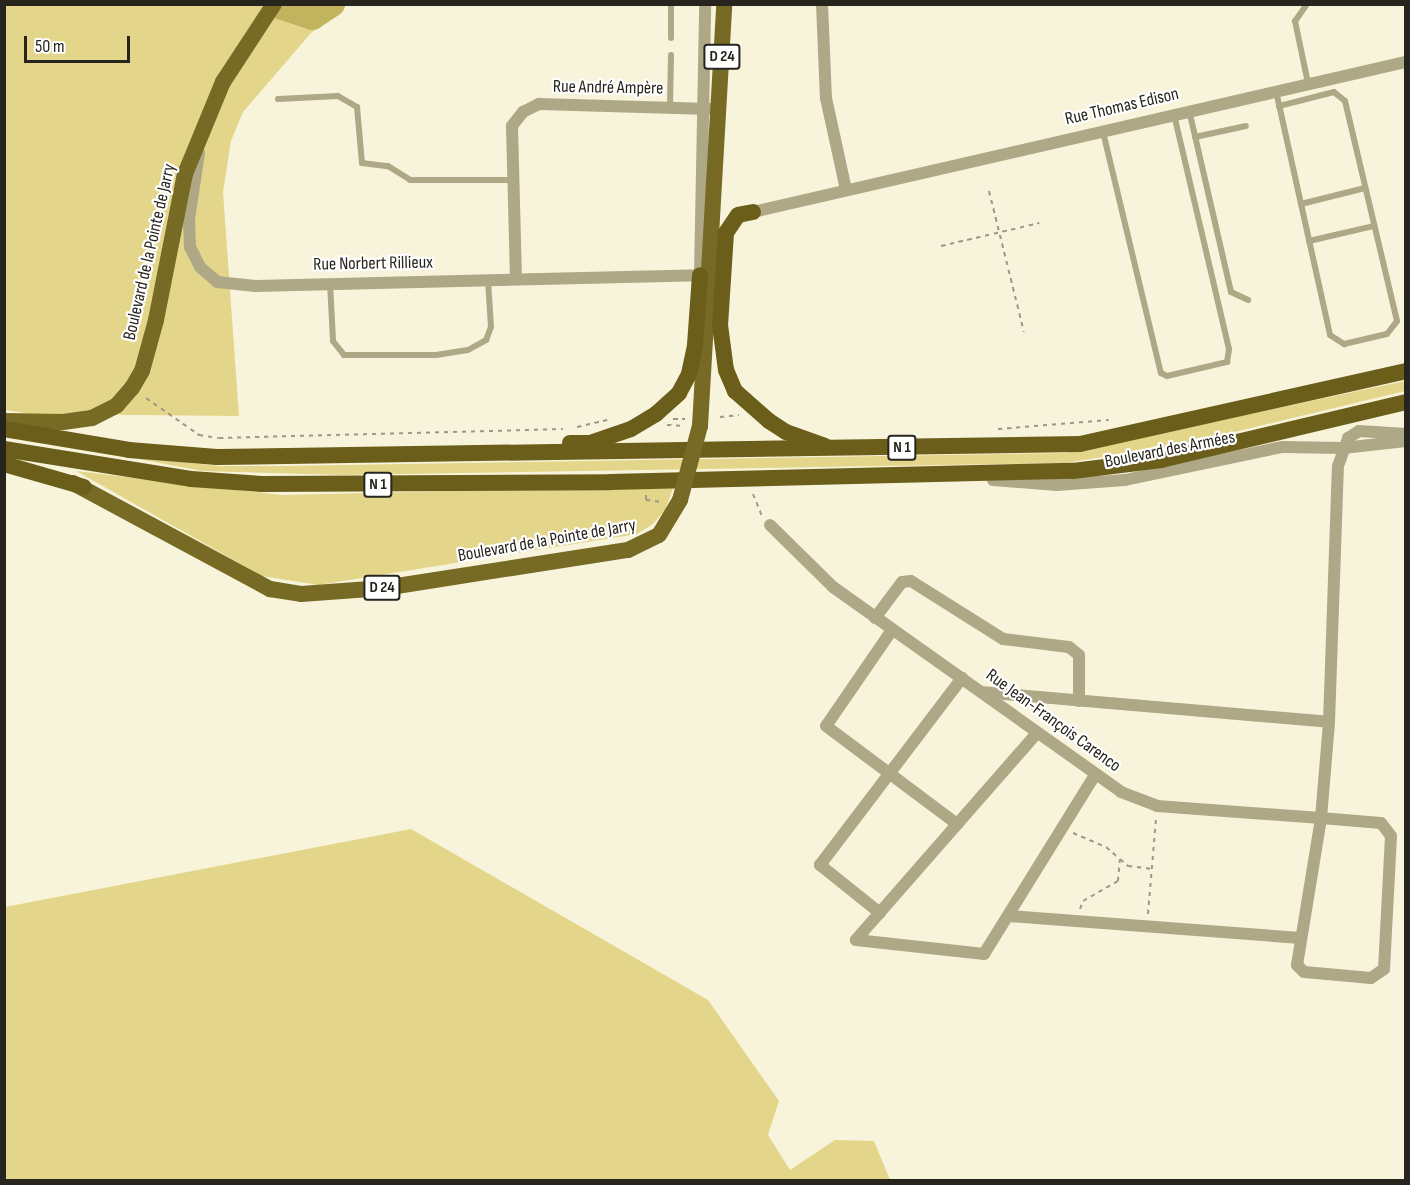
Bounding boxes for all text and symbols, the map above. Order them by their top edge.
scale bar [27,24,134,62]
text: 50 m [35,36,65,57]
road number: D 24 [702,44,742,70]
street label: Rue André Ampère [553,76,663,100]
street label: Rue Thomas Edison [1063,83,1181,131]
street label: Boulevard de la Pointe de Jarry [119,162,181,342]
street label: Rue Norbert Rillieux [313,252,433,276]
street label: Boulevard des Armées [1103,427,1237,473]
road number: N 1 [887,435,917,461]
road number: N 1 [363,472,393,498]
street label: Boulevard de la Pointe de Jarry [456,515,638,567]
road number: D 24 [362,575,401,601]
street label: Rue Jean-François Carenco [981,665,1125,777]

